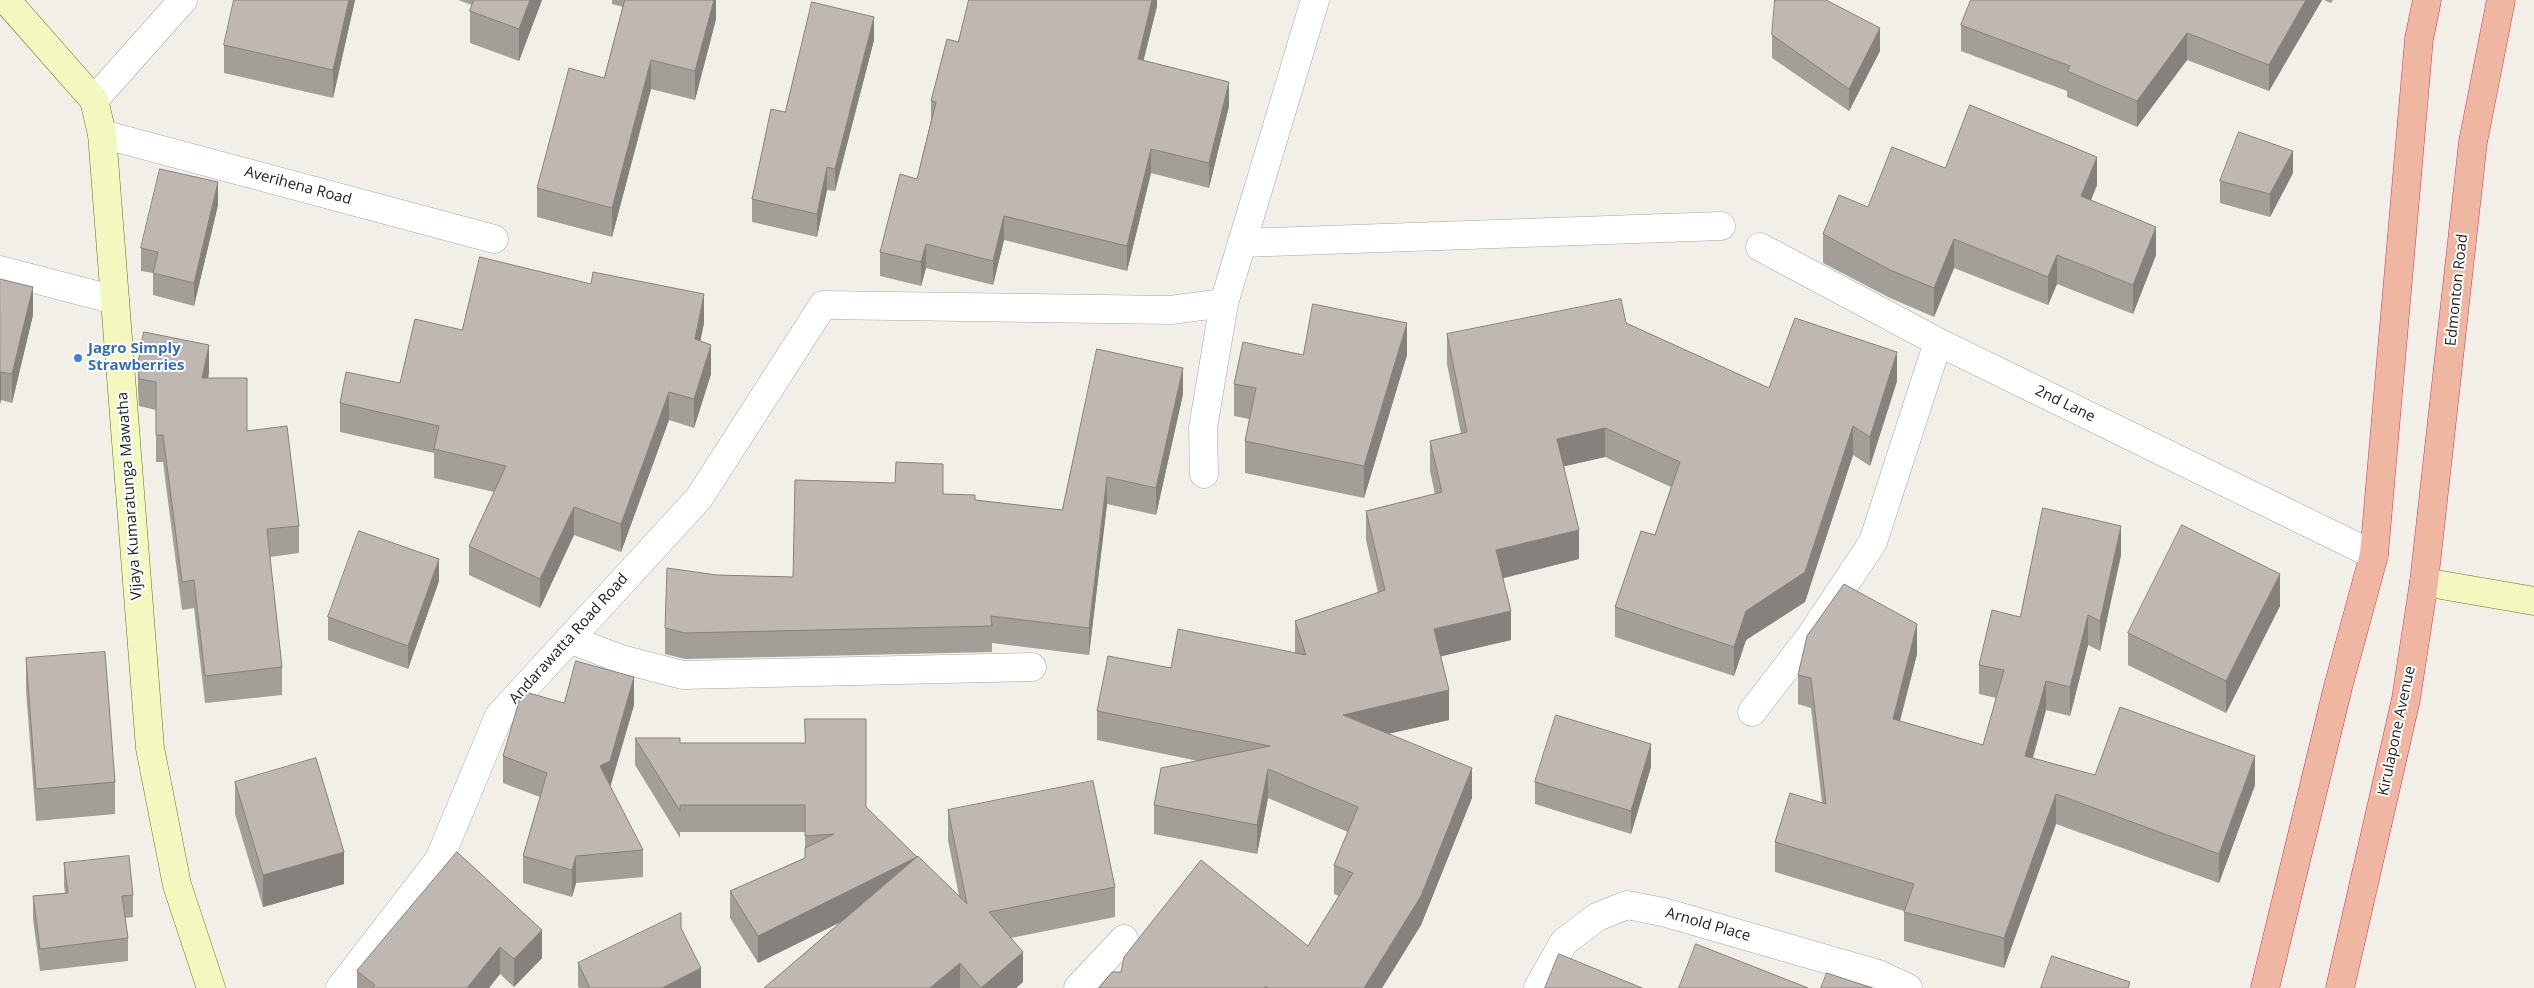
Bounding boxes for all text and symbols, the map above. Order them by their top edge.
street label: Averihena Road [242,163,354,209]
street label: Edmonton Road [2442,233,2472,347]
place label: Jagro Simply Strawberries [88,340,184,375]
marker: Jagro Simply Strawberries [72,352,84,364]
street label: 2nd Lane [2032,382,2098,426]
street label: Vijaya Kumaratunga Mawatha [114,391,146,601]
street label: Andarawatta Road Road [506,570,632,708]
street label: Kirulapone Avenue [2374,664,2420,798]
street label: Arnold Place [1663,904,1753,946]

